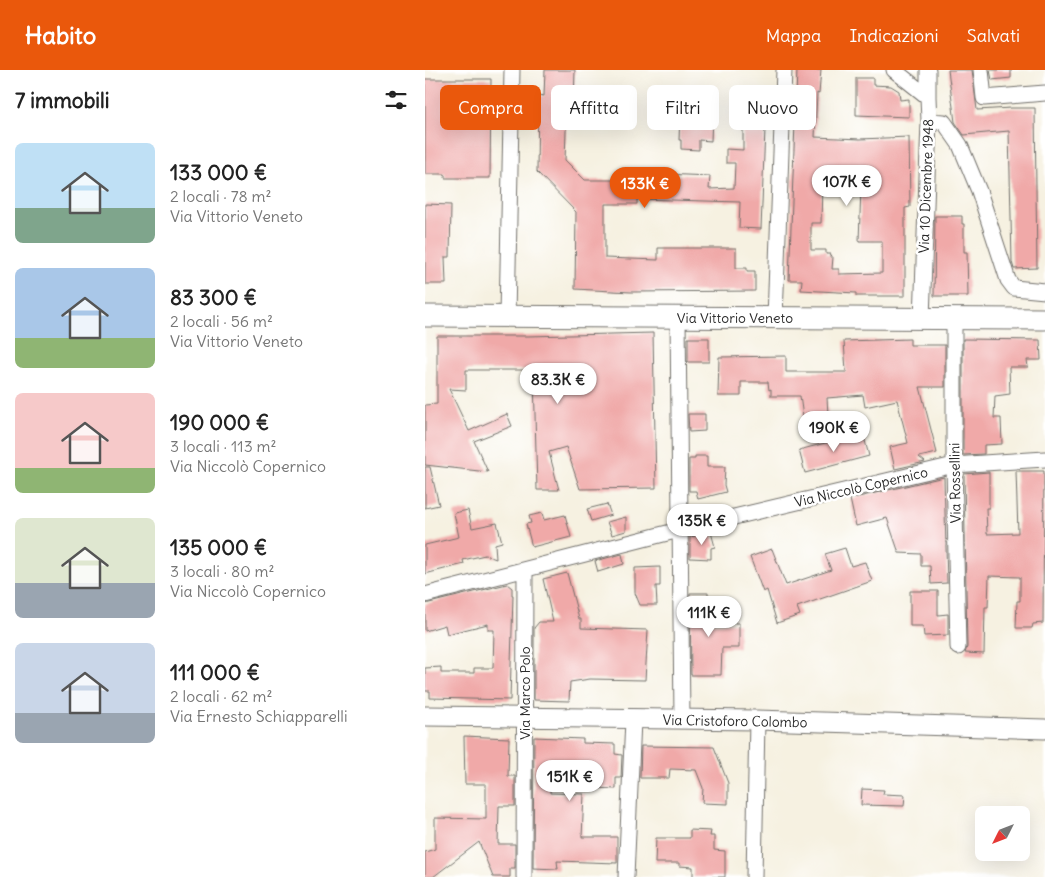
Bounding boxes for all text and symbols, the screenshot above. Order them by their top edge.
text: Habito [25,20,96,50]
text: Mappa [766,24,821,47]
text: Indicazioni [849,24,939,47]
text: Salvati [967,24,1020,47]
chip: Compra [440,85,541,130]
chip: Affitta [551,85,637,130]
chip: Filtri [647,85,719,130]
chip: Nuovo [729,85,816,130]
icon: filters [382,86,410,114]
text: 7 immobili [15,87,109,114]
street label: Via 10 Dicembre 1948 [915,118,937,254]
text: 133 000 € [170,159,267,186]
icon: home [55,163,115,223]
pin: 107K € [806,164,888,207]
pin: 133K € [604,166,686,209]
text: 107K € [823,171,871,191]
text: 133K € [621,173,669,193]
text: 2 locali · 78 m² [170,186,272,206]
text: Via Vittorio Veneto [170,206,303,226]
text: 83 300 € [170,284,257,311]
icon: home [55,288,115,348]
street label: Via Vittorio Veneto [677,309,793,327]
text: 2 locali · 56 m² [170,311,273,331]
text: Via Vittorio Veneto [170,331,303,351]
pin: 83.3K € [512,362,604,405]
text: 83.3K € [531,369,585,389]
text: 190 000 € [170,409,269,436]
pin: 190K € [793,410,875,453]
icon: home [55,413,115,473]
text: 190K € [809,417,859,437]
text: 3 locali · 113 m² [170,436,277,456]
street label: Via Rossellini [945,442,965,524]
text: Via Niccolò Copernico [170,456,326,476]
street label: Via Niccolò Copernico [792,463,930,511]
pin: 135K € [661,504,743,546]
text: 135K € [678,510,726,530]
text: 135 000 € [170,534,267,561]
icon: home [55,538,115,598]
text: 3 locali · 80 m² [170,561,275,581]
text: Via Niccolò Copernico [170,581,326,601]
pin: 111K € [668,596,750,638]
text: 111K € [687,602,731,622]
street label: Via Marco Polo [516,646,534,740]
text: 111 000 € [170,659,260,686]
icon: home [55,663,115,723]
text: 2 locali · 62 m² [170,686,272,706]
text: Via Ernesto Schiapparelli [170,706,348,726]
street label: Via Cristoforo Colombo [662,711,808,731]
pin: 151K € [529,760,611,802]
text: 151K € [547,766,593,786]
north arrow [975,806,1030,861]
map controls [975,806,1030,861]

